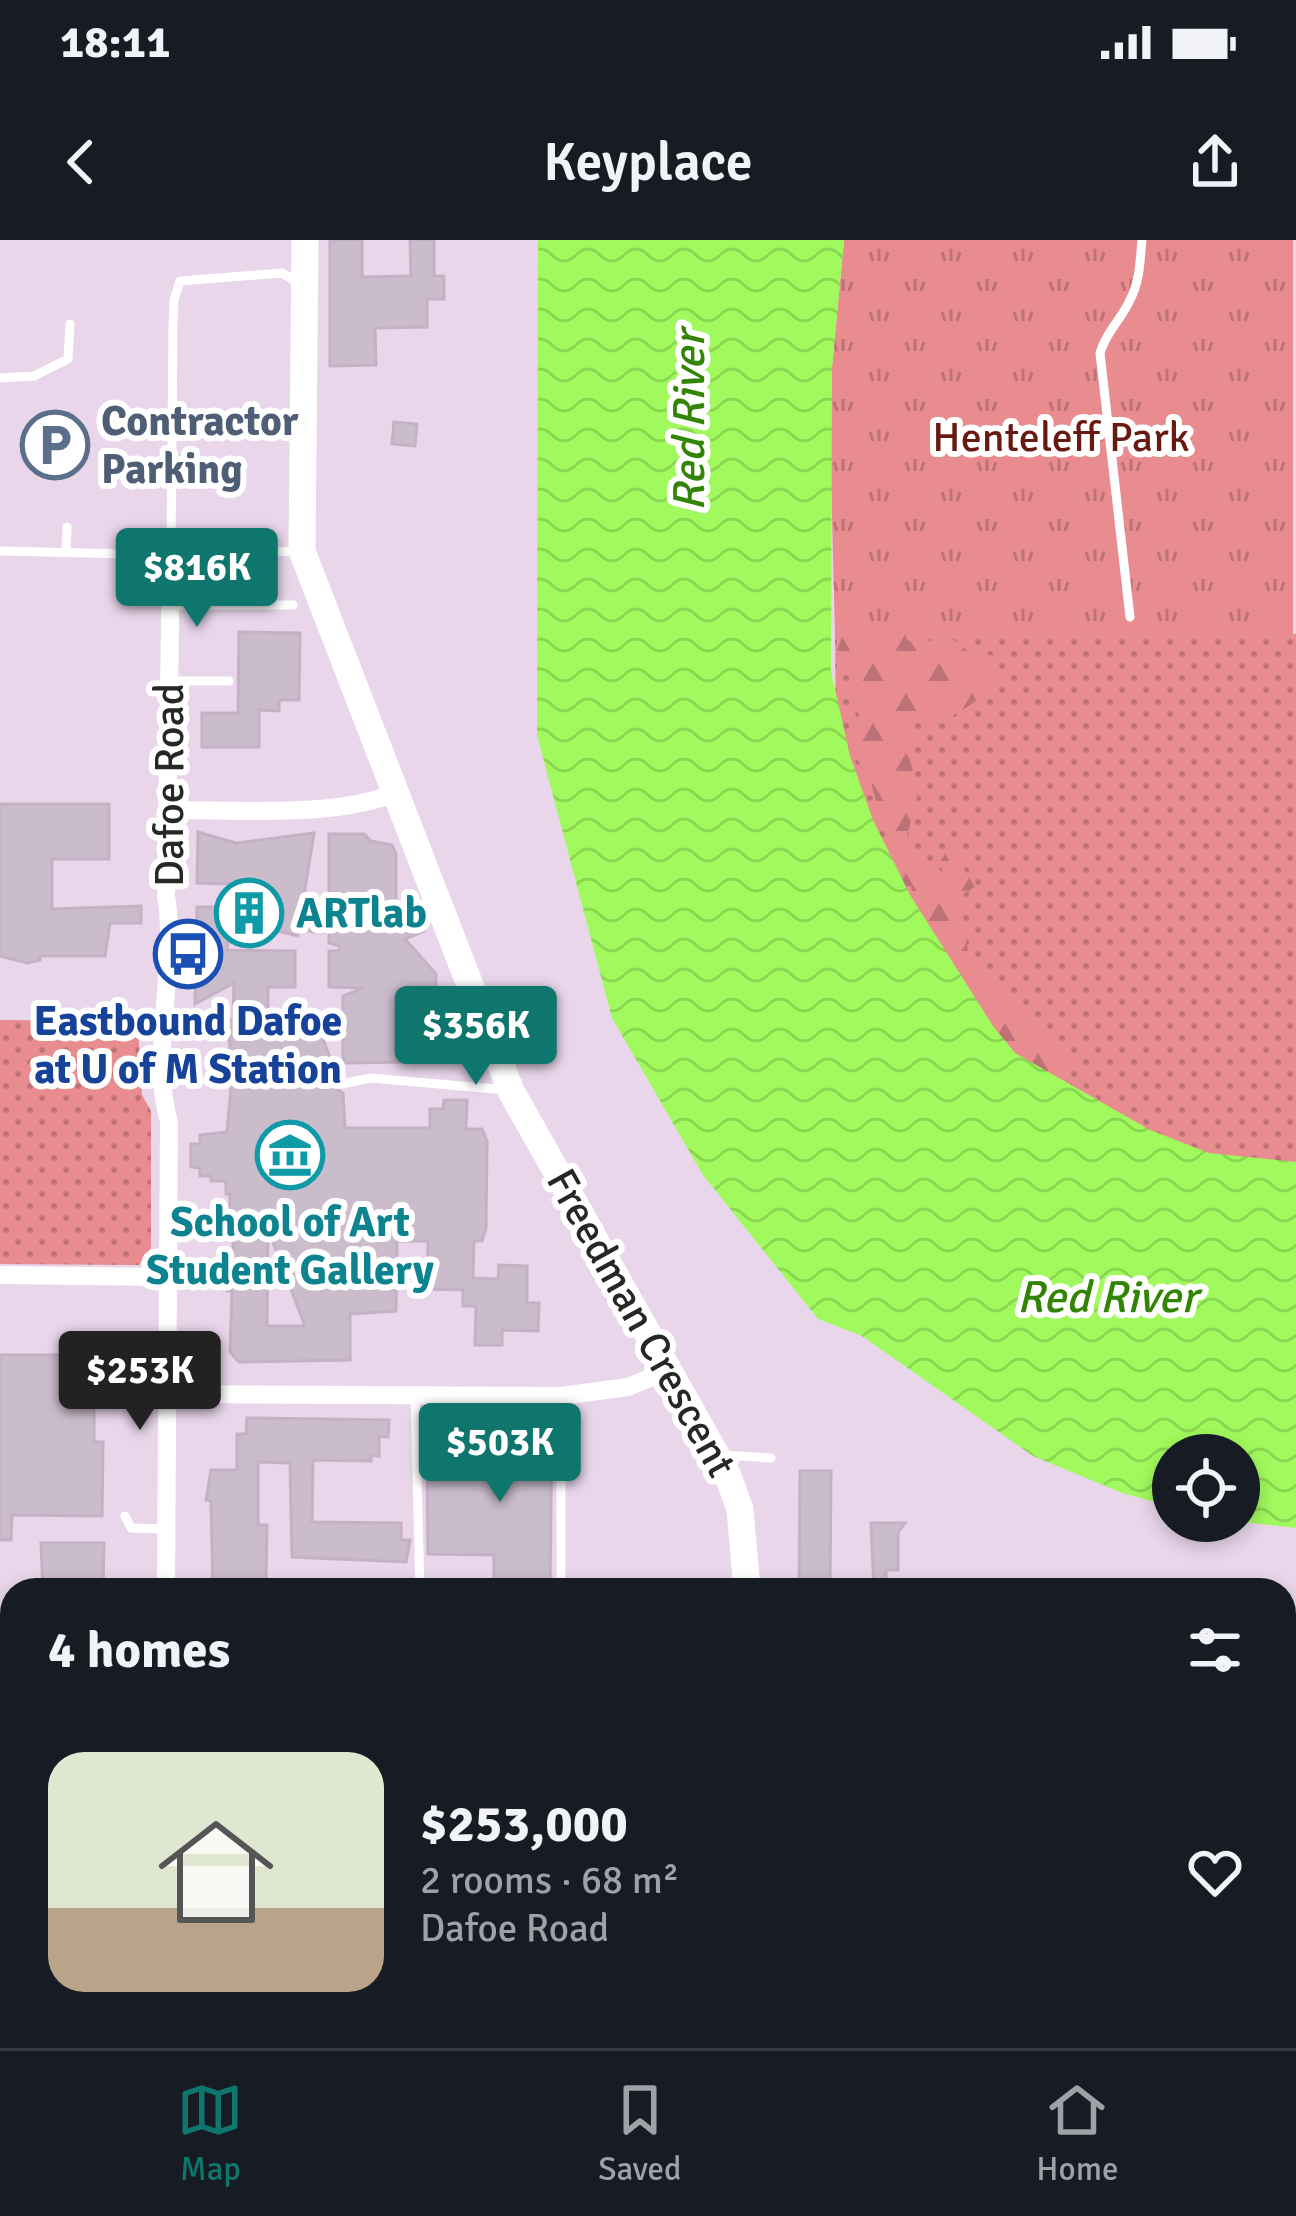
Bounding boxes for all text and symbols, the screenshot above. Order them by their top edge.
text: 18:11 [60,15,170,70]
icon: back [48,129,114,195]
text: Keyplace [543,129,753,196]
icon: share [1182,129,1248,195]
water label: Red River [662,325,717,511]
place label: Contractor Parking [101,396,299,495]
parking icon: Contractor Parking [20,410,90,480]
park label: Henteleff Park [932,412,1190,463]
pin: $816K [113,528,281,630]
text: $816K [143,543,251,591]
street label: Dafoe Road [144,683,195,887]
building icon: ARTlab [214,878,284,948]
place label: ARTlab [296,888,427,939]
bus stop icon: Eastbound Dafoe at U of M Station [153,919,223,989]
pin: $356K [392,986,560,1088]
place label: Eastbound Dafoe at U of M Station [34,996,342,1095]
text: $356K [422,1001,530,1049]
museum icon: School of Art Student Gallery [255,1120,325,1190]
street label: Freedman Crescent [535,1160,747,1486]
place label: School of Art Student Gallery [146,1197,434,1296]
water label: Red River [1017,1270,1203,1325]
pin: $253K [56,1331,224,1433]
text: $253K [86,1346,194,1394]
pin: $503K [416,1403,584,1505]
text: $503K [446,1418,554,1466]
map controls [1152,1434,1260,1542]
button: locate [1152,1434,1260,1542]
icon: filters [1182,1617,1248,1683]
text: 4 homes [48,1619,230,1682]
text: $253,000 [420,1793,628,1856]
icon: home [144,1800,288,1944]
icon: heart [1182,1839,1248,1905]
text: 2 rooms · 68 m² [420,1856,679,1904]
text: Dafoe Road [420,1904,609,1952]
tab: Map [177,2077,243,2190]
tab: Saved [598,2077,681,2190]
tab: Home [1036,2077,1119,2190]

